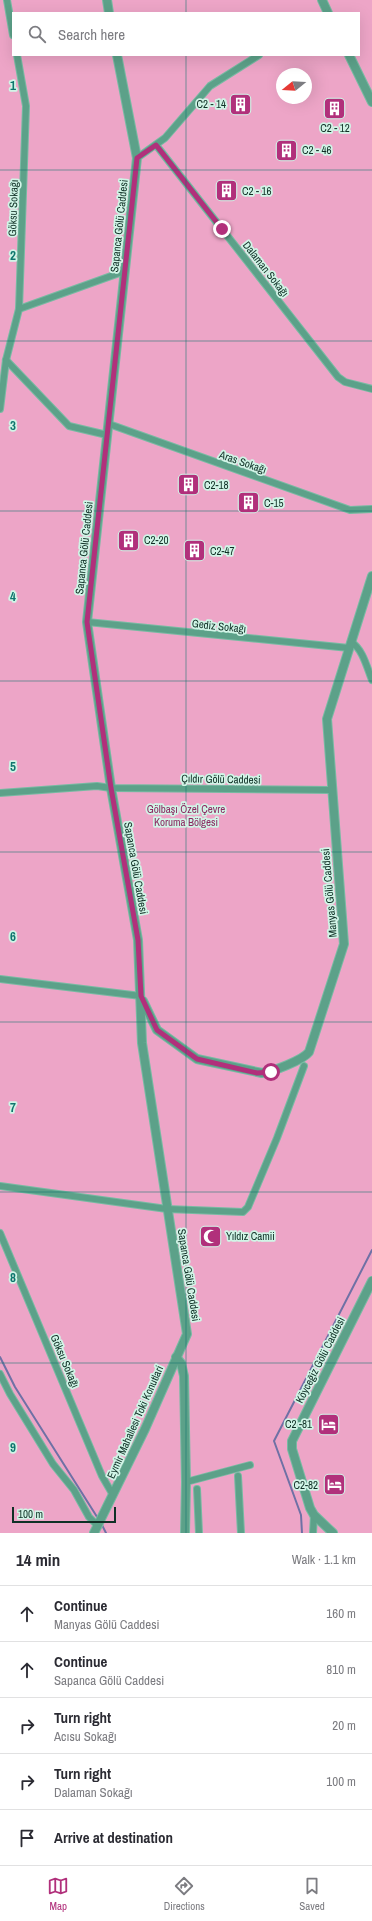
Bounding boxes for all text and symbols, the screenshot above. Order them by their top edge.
search box [12,12,360,56]
icon: search [26,23,48,45]
text: Search here [58,24,125,45]
north arrow [276,68,312,104]
text: 1 [10,77,16,94]
building icon: C2 - 14 [228,91,254,117]
building icon: C2 - 12 [322,95,348,121]
place label: C2 - 14 [196,97,226,111]
place label: C2 - 12 [320,121,350,135]
building icon: C2 - 46 [274,137,300,163]
place label: C2 - 46 [302,143,332,157]
building icon: C2 - 16 [213,178,239,204]
street label: Göksu Sokağı [5,179,21,237]
street label: Sapanca Gölü Caddesi [107,179,131,273]
place label: C2 - 16 [242,184,272,198]
route end [213,220,231,238]
street label: Dalaman Sokağı [240,238,292,300]
text: 2 [10,247,16,264]
text: 3 [10,417,16,434]
street label: Aras Sokağı [217,447,269,477]
building icon: C2-18 [176,472,202,498]
place label: C2-18 [204,478,229,492]
building icon: C-15 [235,490,261,516]
place label: C-15 [264,496,284,510]
street label: Sapanca Gölü Caddesi [72,501,96,595]
building icon: C2-20 [115,527,141,553]
place label: C2-20 [144,533,169,547]
building icon: C2-47 [182,538,208,564]
place label: C2-47 [210,544,235,558]
text: 4 [10,588,16,605]
street label: Gediz Sokağı [191,616,247,636]
text: 5 [10,758,16,775]
street label: Çıldır Gölü Caddesi [181,771,261,787]
park label: Gölbaşı Özel Çevre Koruma Bölgesi [147,802,225,829]
street label: Sapanca Gölü Caddesi [121,821,151,915]
street label: Manyas Gölü Caddesi [318,848,340,938]
text: 6 [10,928,16,945]
route start [262,1063,280,1081]
text: 7 [10,1099,16,1116]
mosque icon: Yıldız Camii [198,1223,224,1249]
street label: Sapanca Gölü Caddesi [175,1228,203,1322]
place label: Yıldız Camii [226,1229,275,1243]
text: 8 [10,1269,16,1286]
street label: Köyceğiz Gölü Caddesi [292,1315,348,1405]
street label: Göksu Sokağı [47,1332,83,1390]
street label: Eymir Mahallesi Toki Konutlari [104,1363,166,1481]
hotel icon: C2 -81 [315,1411,341,1437]
place label: C2 -81 [285,1417,312,1431]
text: 9 [10,1439,16,1456]
hotel icon: C2-82 [321,1472,347,1498]
place label: C2-82 [293,1478,318,1492]
scale bar [12,1505,116,1524]
text: 100 m [18,1507,43,1521]
text: 14 min [16,1548,60,1571]
text: Walk · 1.1 km [292,1551,356,1568]
text: Continue [54,1595,107,1616]
icon: ahead [16,1603,38,1625]
text: 160 m [326,1605,356,1622]
text: Manyas Gölü Caddesi [54,1616,159,1633]
text: Continue [54,1651,107,1672]
icon: ahead [16,1659,38,1681]
text: 810 m [326,1661,356,1678]
text: Sapanca Gölü Caddesi [54,1672,164,1689]
text: Turn right [54,1707,111,1728]
icon: right [16,1715,38,1737]
text: 20 m [332,1717,356,1734]
text: Acısu Sokağı [54,1728,117,1745]
text: Turn right [54,1763,111,1784]
icon: right [16,1771,38,1793]
text: 100 m [326,1773,356,1790]
text: Dalaman Sokağı [54,1784,133,1801]
icon: arrive [16,1827,38,1849]
text: Arrive at destination [54,1827,173,1848]
tab: Map [47,1875,69,1913]
tab: Directions [164,1875,205,1913]
tab: Saved [299,1875,325,1913]

